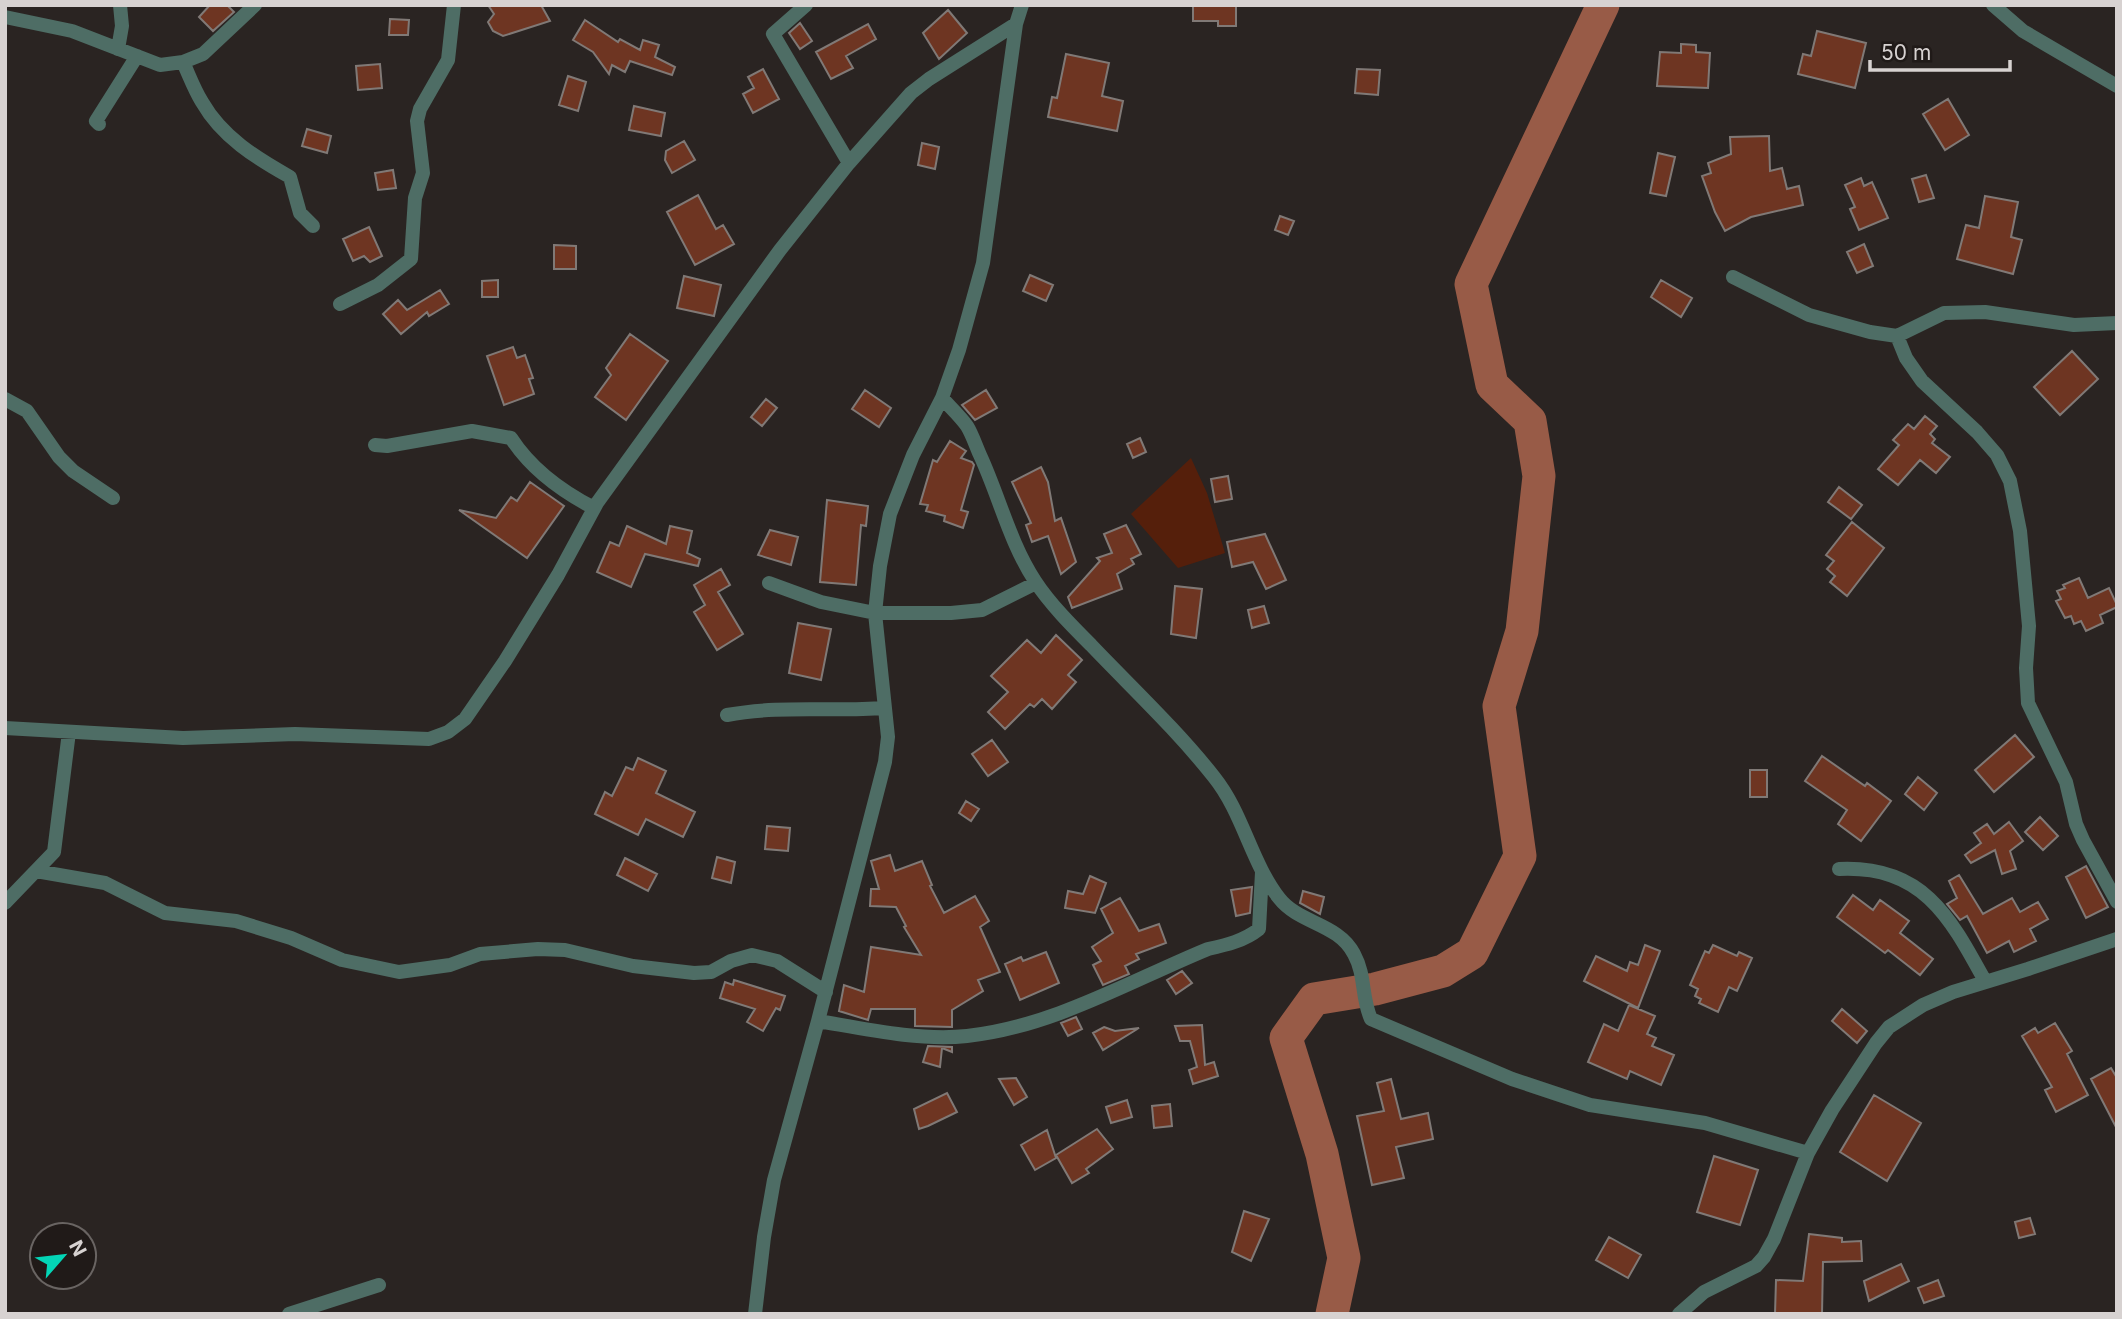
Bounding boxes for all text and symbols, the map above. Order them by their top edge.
scale bar [1870,28,2010,72]
text: 50 m [1881,40,1931,65]
north arrow [28,1221,98,1291]
text: N [64,1236,91,1260]

